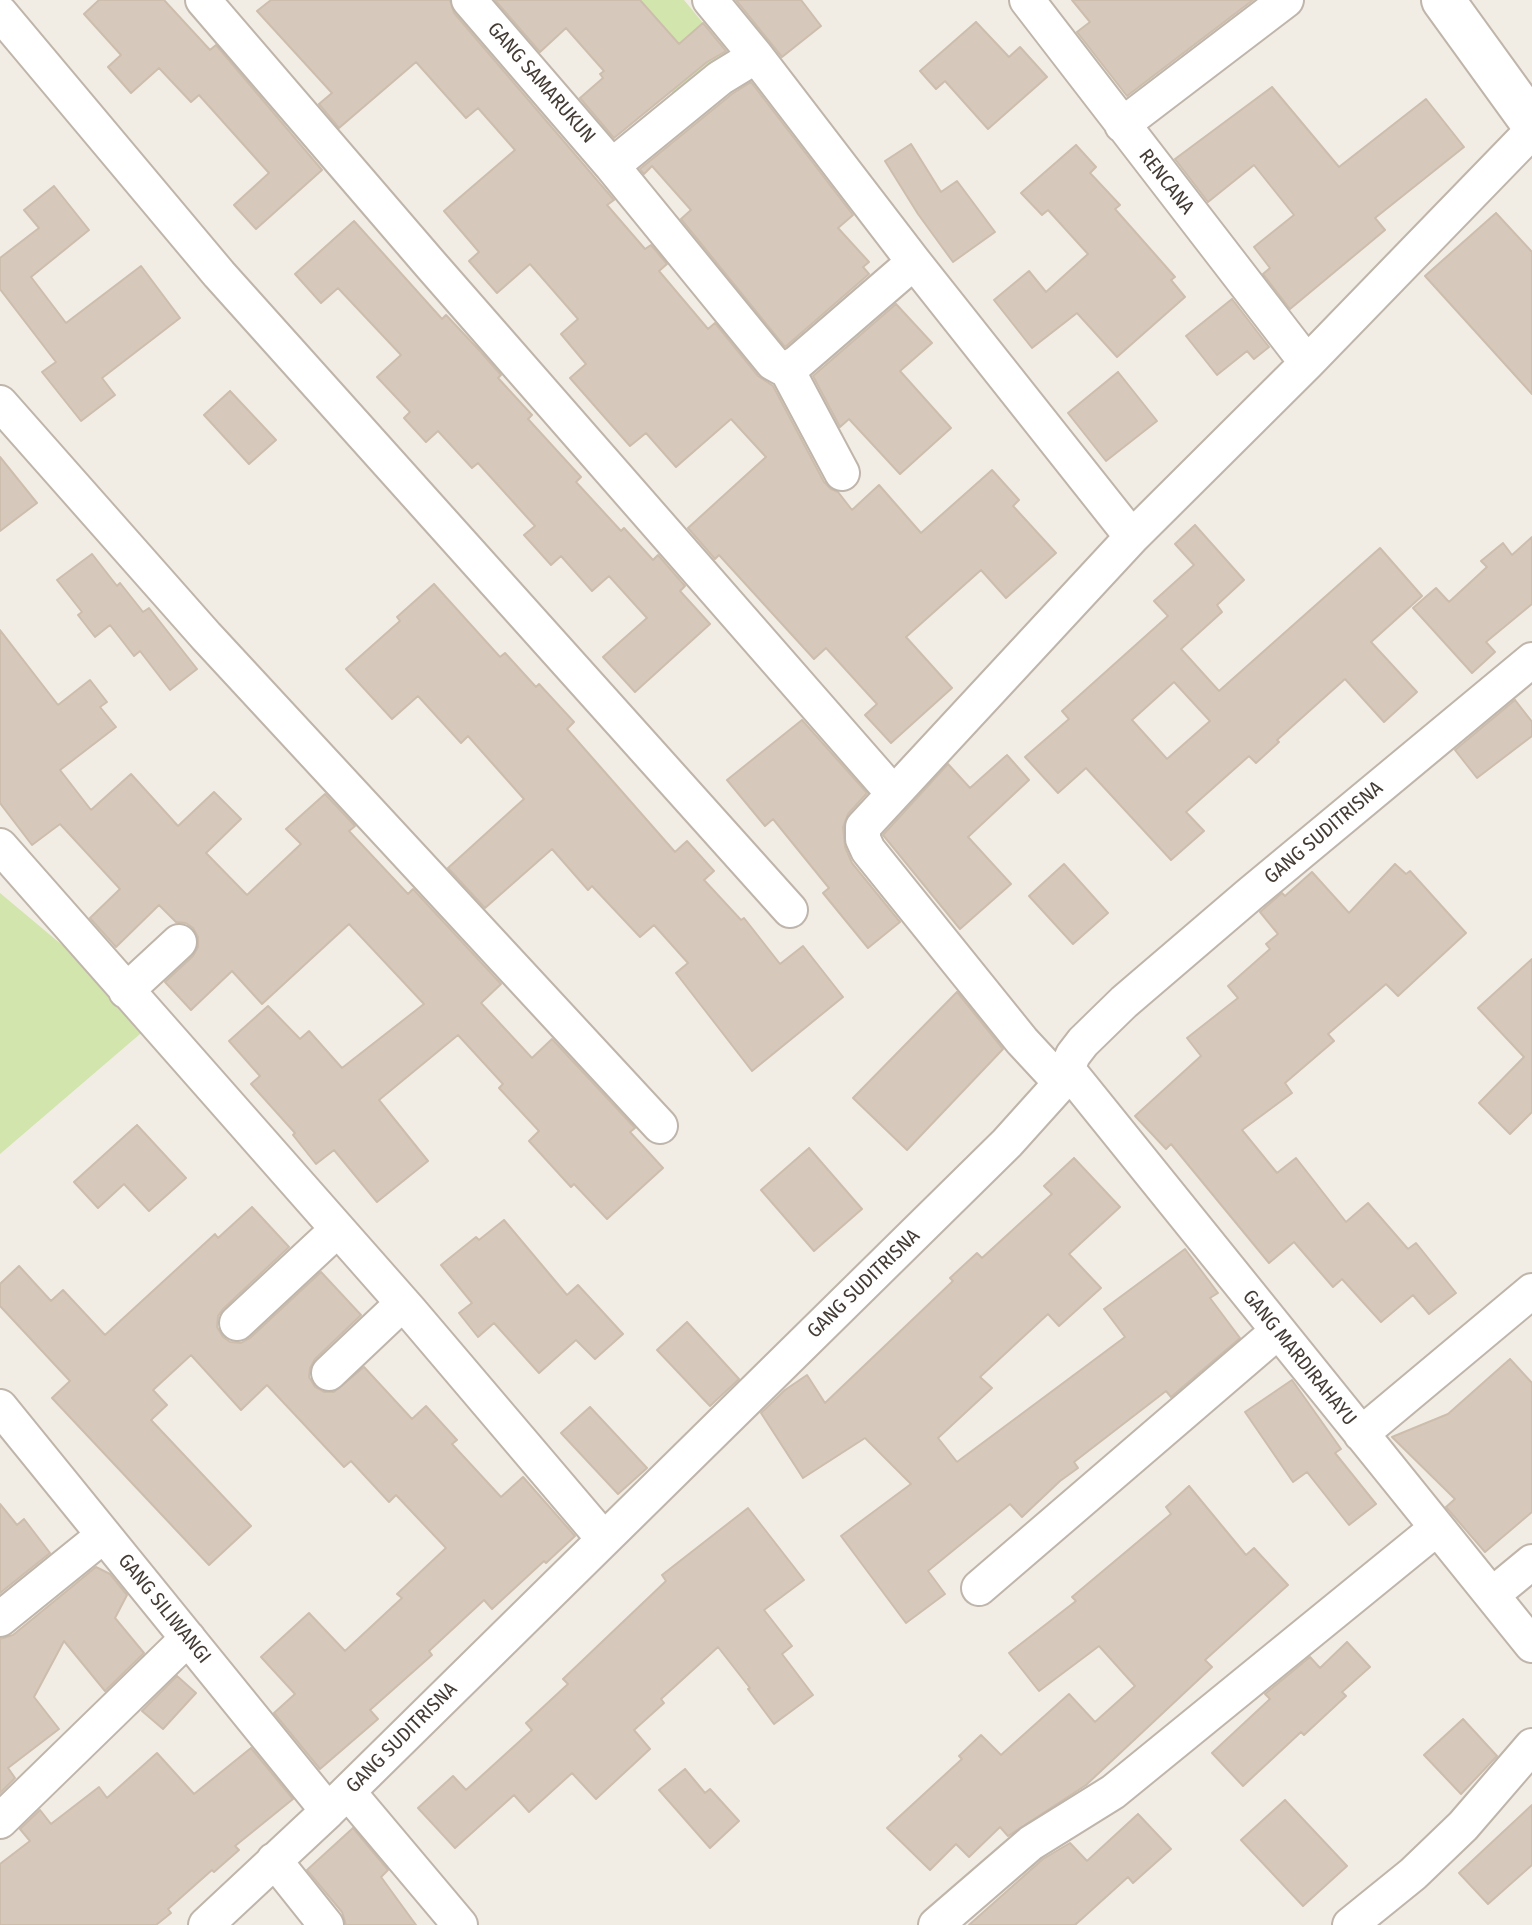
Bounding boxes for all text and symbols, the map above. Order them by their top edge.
street label: GANG SAMARUKUN [482,18,600,148]
street label: RENCANA [1133,145,1199,219]
street label: GANG SUDITRISNA [1260,777,1388,889]
street label: GANG SUDITRISNA [803,1224,925,1344]
street label: GANG MARDIRAHAYU [1237,1285,1361,1431]
street label: GANG SILIWANGI [113,1549,215,1669]
street label: GANG SUDITRISNA [342,1678,462,1798]

